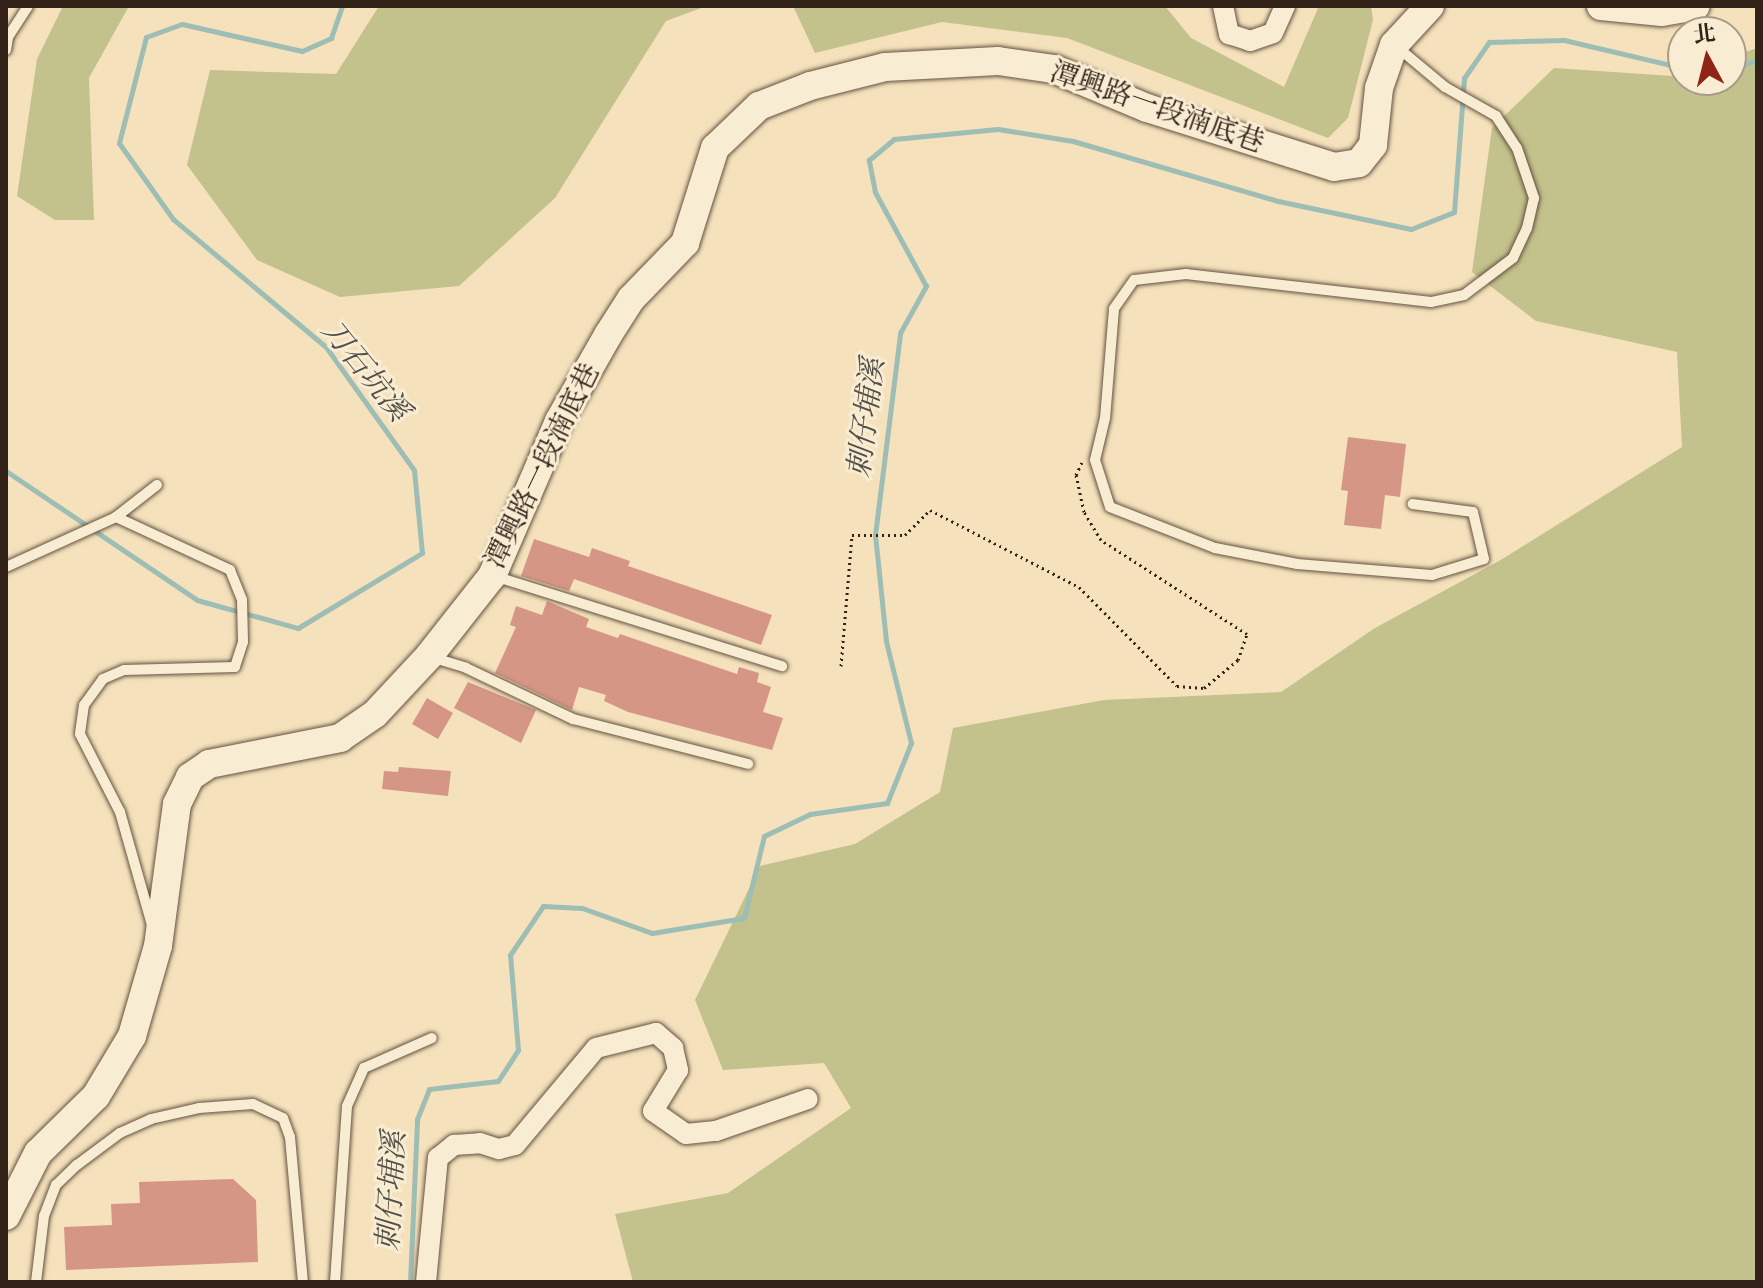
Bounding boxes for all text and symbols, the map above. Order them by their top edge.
north arrow [1667,16,1747,96]
text: 北 [1692,19,1717,49]
street label: 潭興路一段湳底巷 [1046,56,1268,160]
water label: 刀石坑溪 [313,313,417,429]
water label: 刺仔埔溪 [842,356,892,480]
street label: 潭興路一段湳底巷 [479,358,607,574]
water label: 刺仔埔溪 [371,1130,413,1252]

